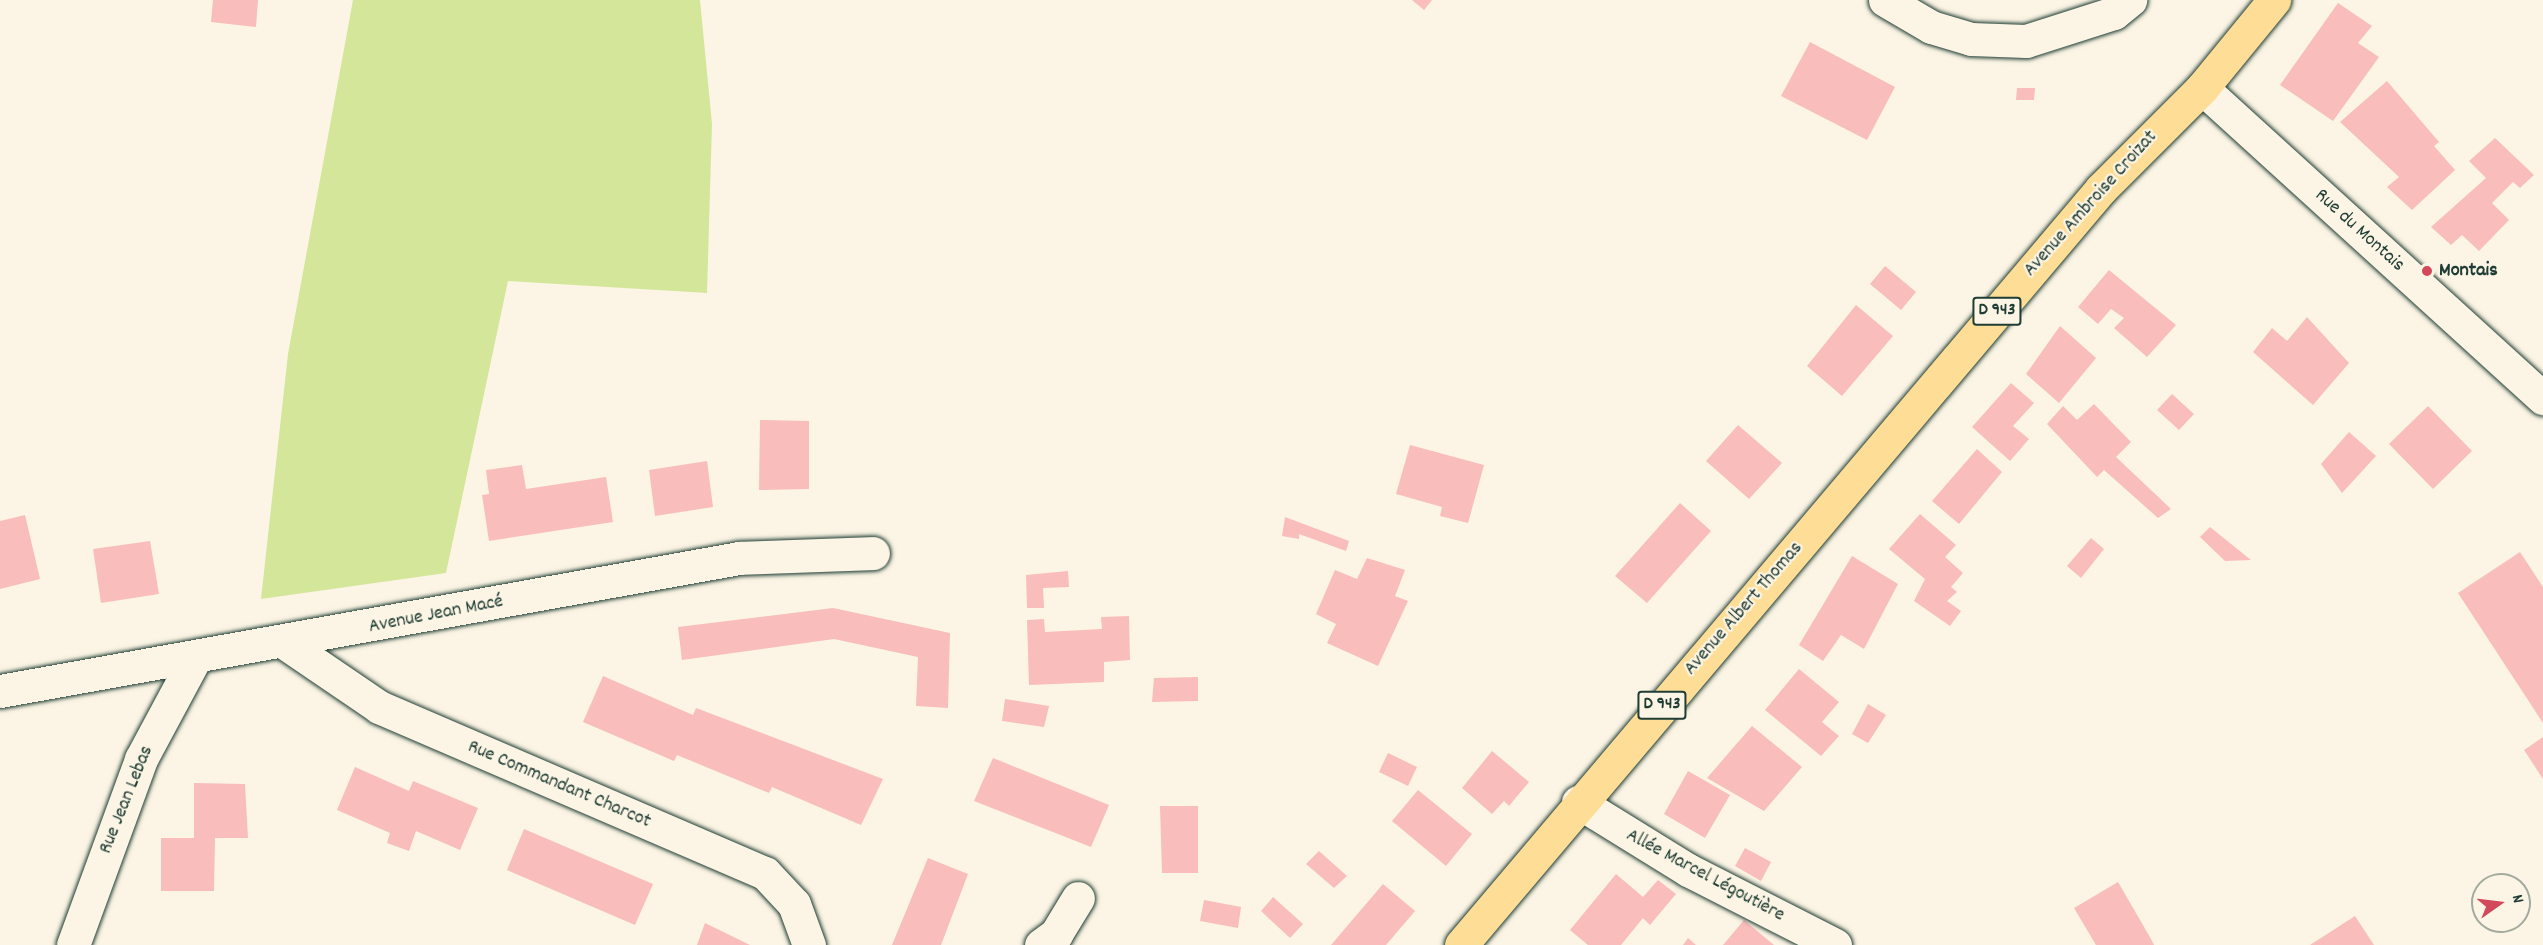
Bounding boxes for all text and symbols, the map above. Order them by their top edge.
street label: Avenue Ambroise Croizat [2019,126,2163,282]
street label: Rue du Montais [2309,184,2409,278]
place label: Montais [2439,259,2498,283]
marker: Montais [2420,264,2434,278]
road number: D 943 [1972,296,2022,326]
street label: Avenue Albert Thomas [1679,537,1809,681]
street label: Avenue Jean Macé [367,590,505,640]
road number: D 943 [1636,690,1688,720]
street label: Rue Commandant Charcot [464,736,654,834]
street label: Rue Jean Lebas [94,742,160,858]
street label: Allée Marcel Légoutière [1622,824,1788,928]
north arrow [2471,873,2531,933]
text: N [2505,892,2529,906]

